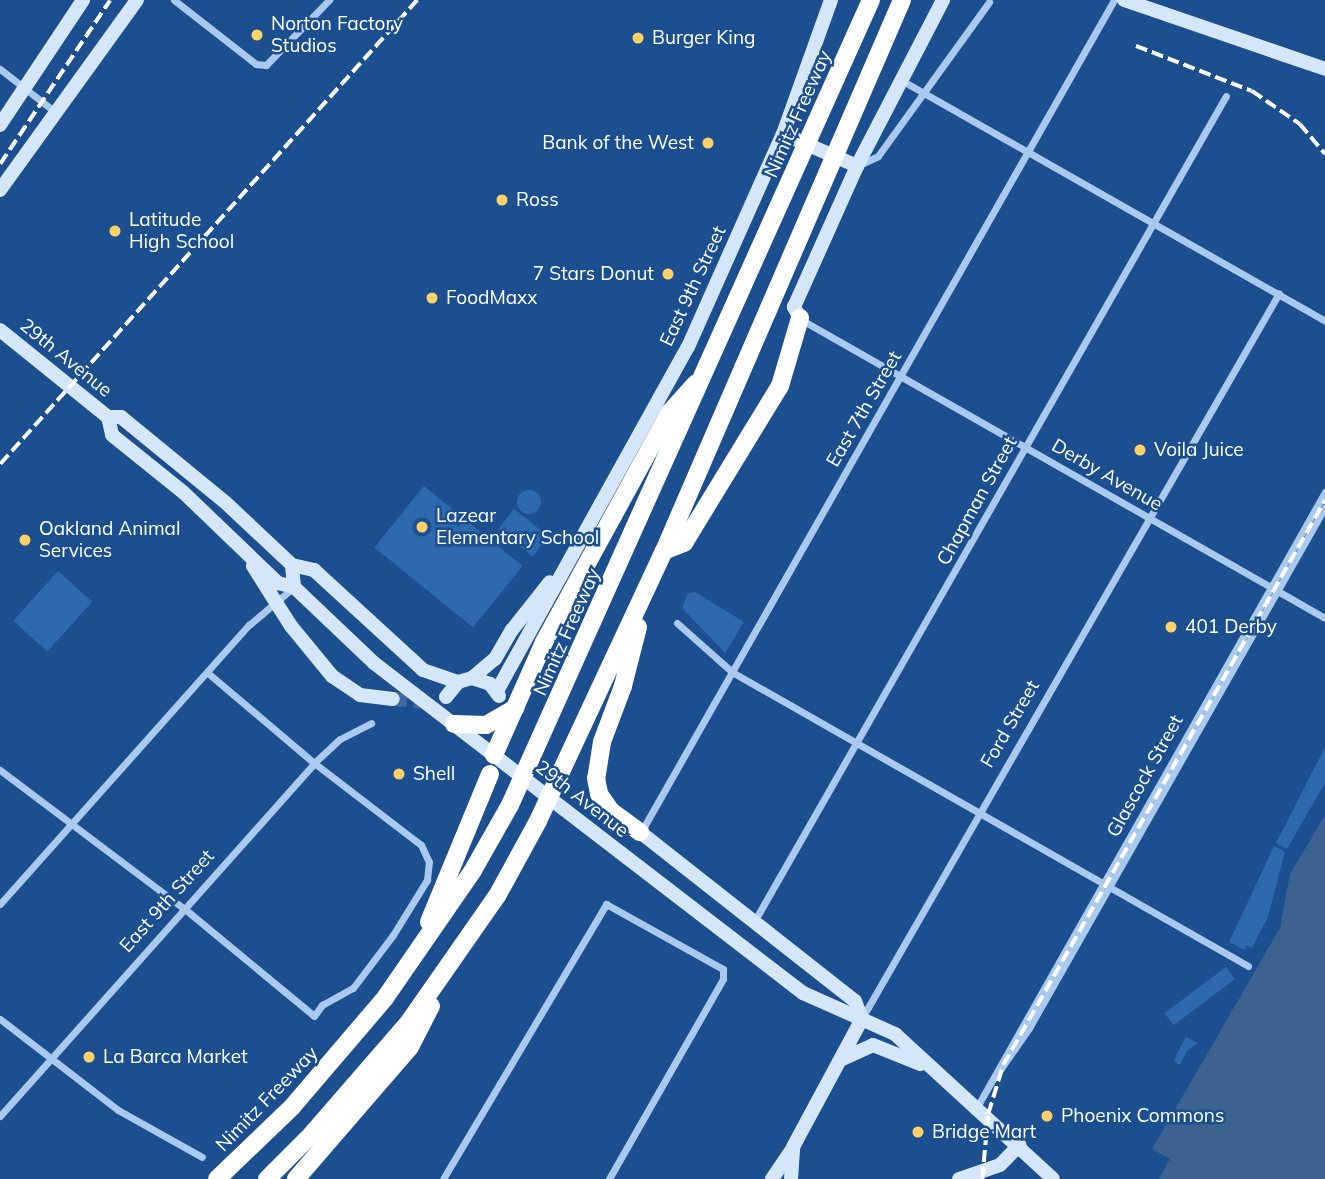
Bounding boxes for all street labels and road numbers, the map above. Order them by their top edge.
street label: Nimitz Freeway [760,47,836,181]
street label: East 9th Street [655,222,731,350]
street label: 29th Avenue [15,314,117,402]
street label: East 7th Street [822,347,906,471]
street label: Chapman Street [932,433,1022,569]
street label: Derby Avenue [1048,434,1166,516]
street label: Nimitz Freeway [529,565,605,699]
street label: Ford Street [976,676,1044,772]
street label: Glascock Street [1102,711,1188,841]
street label: 29th Avenue [531,756,633,842]
street label: East 9th Street [115,845,219,957]
street label: Nimitz Freeway [211,1042,323,1156]

